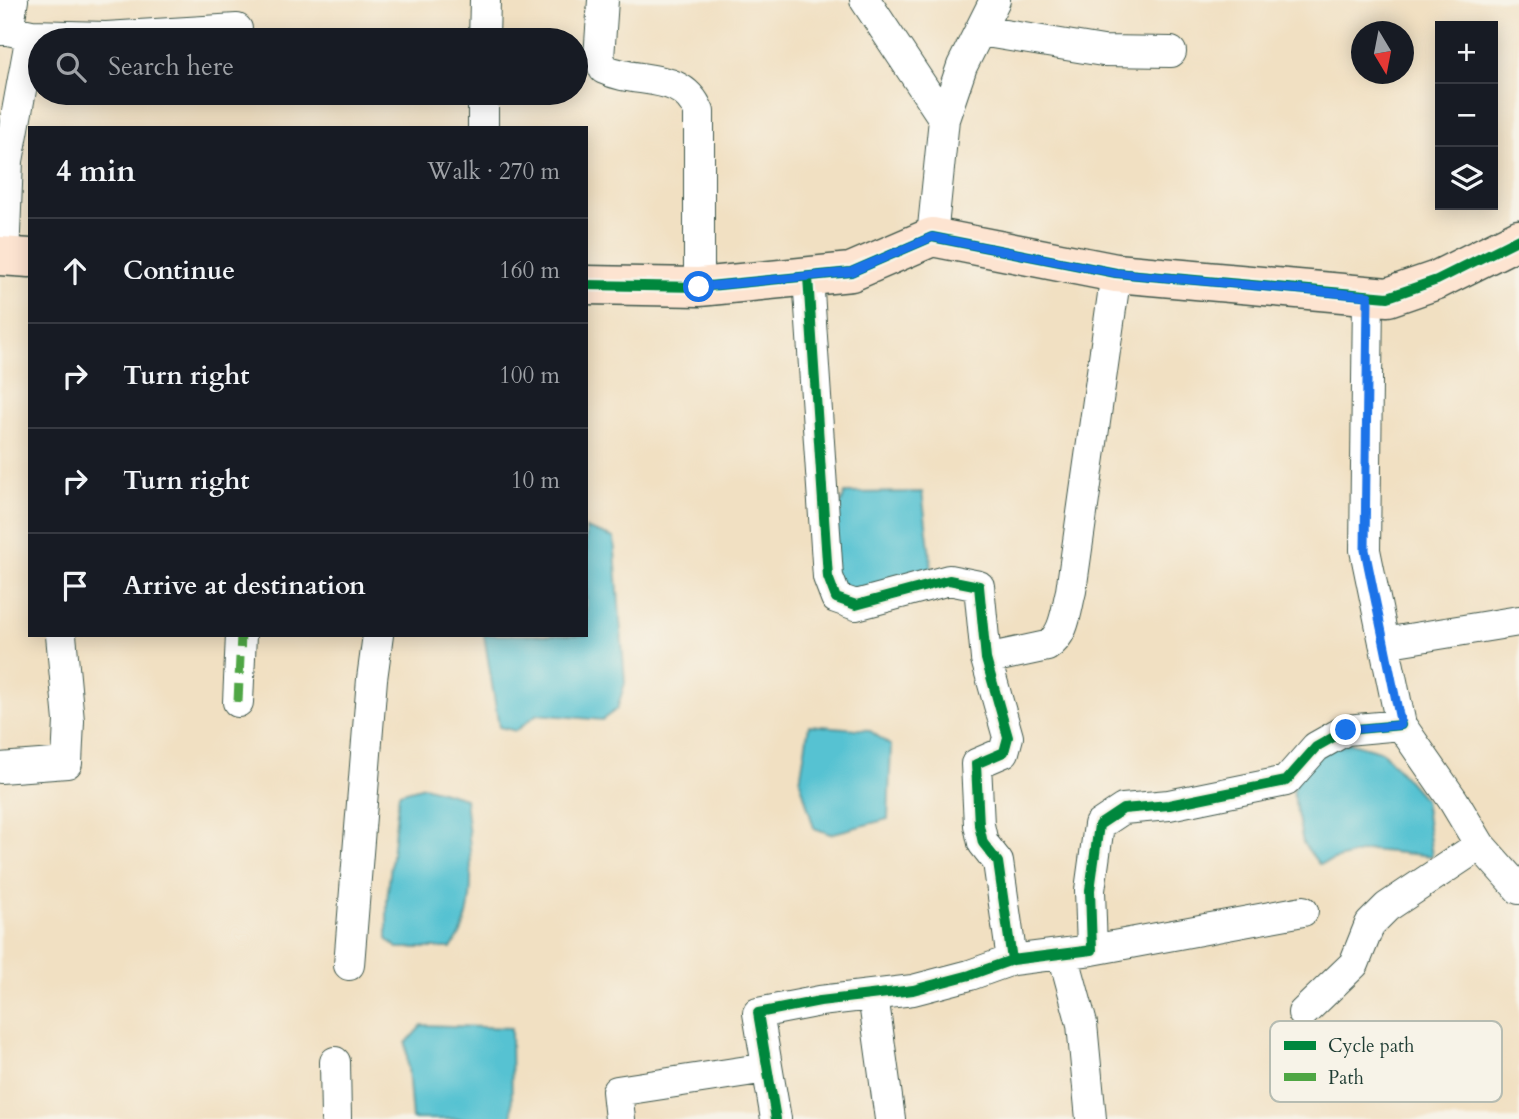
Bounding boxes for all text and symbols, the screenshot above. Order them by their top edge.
north arrow [1351,21,1414,84]
map controls [1435,21,1498,210]
button: + [1435,21,1498,84]
search box [28,28,588,105]
icon: search [52,48,90,86]
text: Search here [108,49,234,84]
button: − [1435,84,1498,147]
button: layers [1435,147,1498,210]
text: 4 min [56,151,136,192]
text: Walk · 270 m [427,156,560,187]
icon: ahead [56,252,94,290]
text: Continue [123,253,235,288]
text: 160 m [499,255,560,286]
route start [683,271,714,302]
icon: right [56,357,94,395]
text: Turn right [123,358,250,393]
text: 100 m [499,360,560,391]
icon: right [56,462,94,500]
text: Turn right [123,463,250,498]
text: 10 m [511,465,560,496]
icon: arrive [56,567,94,605]
text: Arrive at destination [123,568,366,603]
route end [1330,714,1361,745]
legend [1270,1021,1502,1102]
text: Cycle path [1328,1033,1415,1059]
text: Path [1328,1065,1364,1091]

